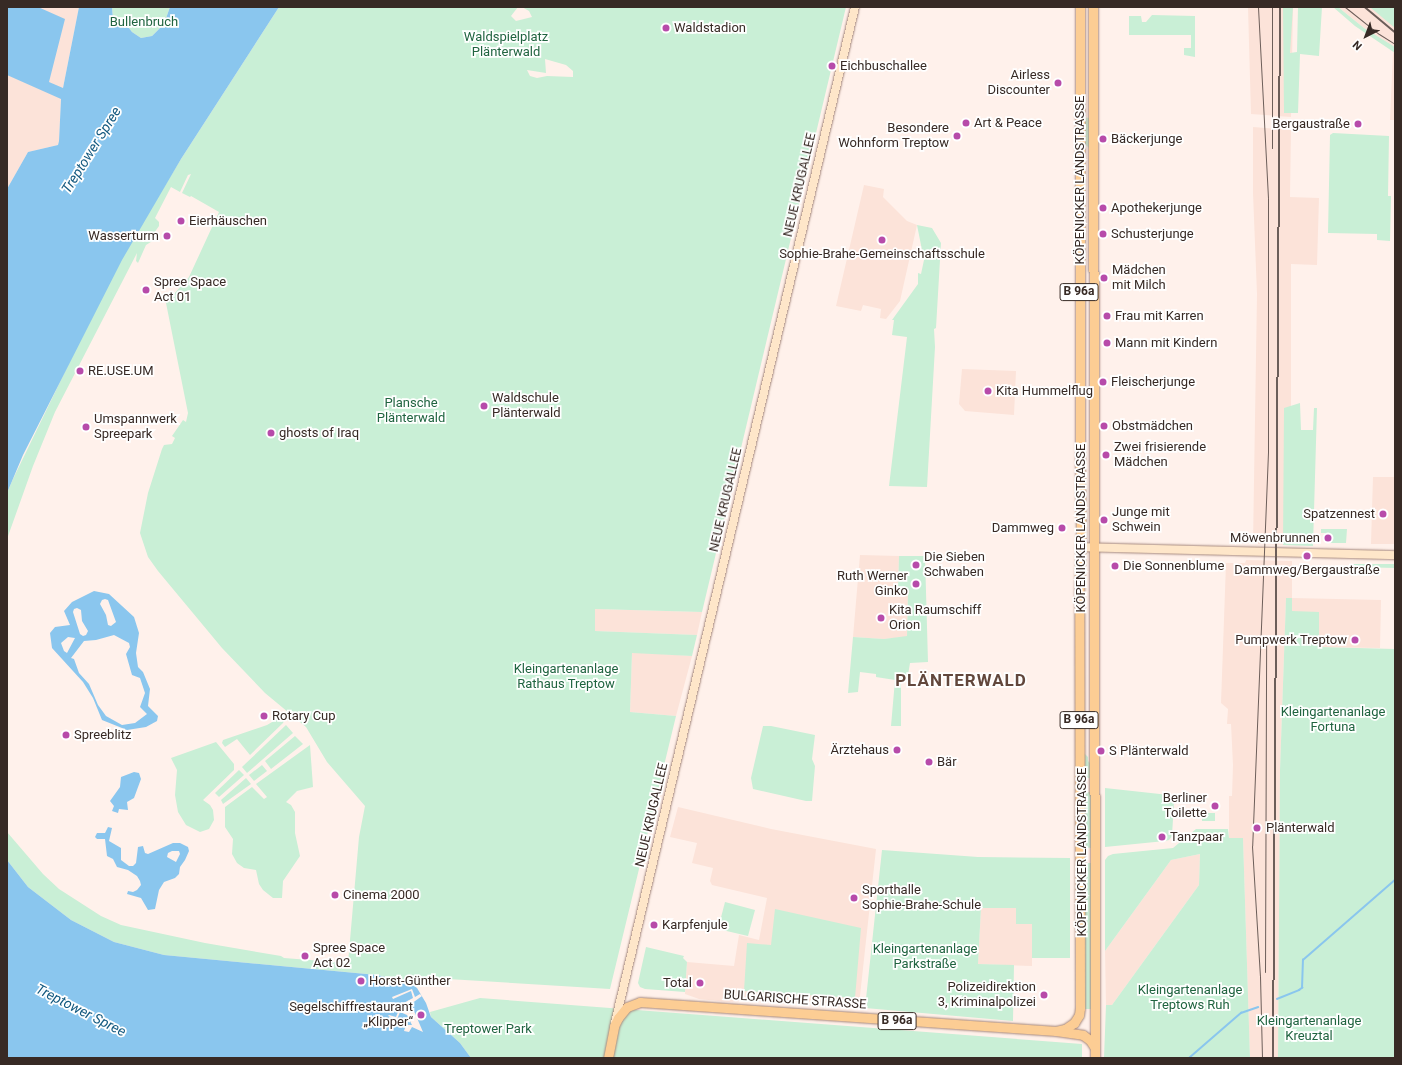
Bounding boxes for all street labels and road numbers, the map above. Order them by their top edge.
street label: KÖPENICKER LANDSTRASSE [1072,96,1088,264]
street label: NEUE KRUGALLEE [780,131,820,239]
road number: B 96a [1059,282,1099,302]
street label: KÖPENICKER LANDSTRASSE [1073,444,1089,612]
street label: NEUE KRUGALLEE [706,446,746,554]
road number: B 96a [1059,710,1099,730]
street label: NEUE KRUGALLEE [632,761,672,869]
street label: KÖPENICKER LANDSTRASSE [1074,768,1090,936]
street label: BULGARISCHE STRASSE [723,987,867,1013]
road number: B 96a [877,1011,917,1031]

